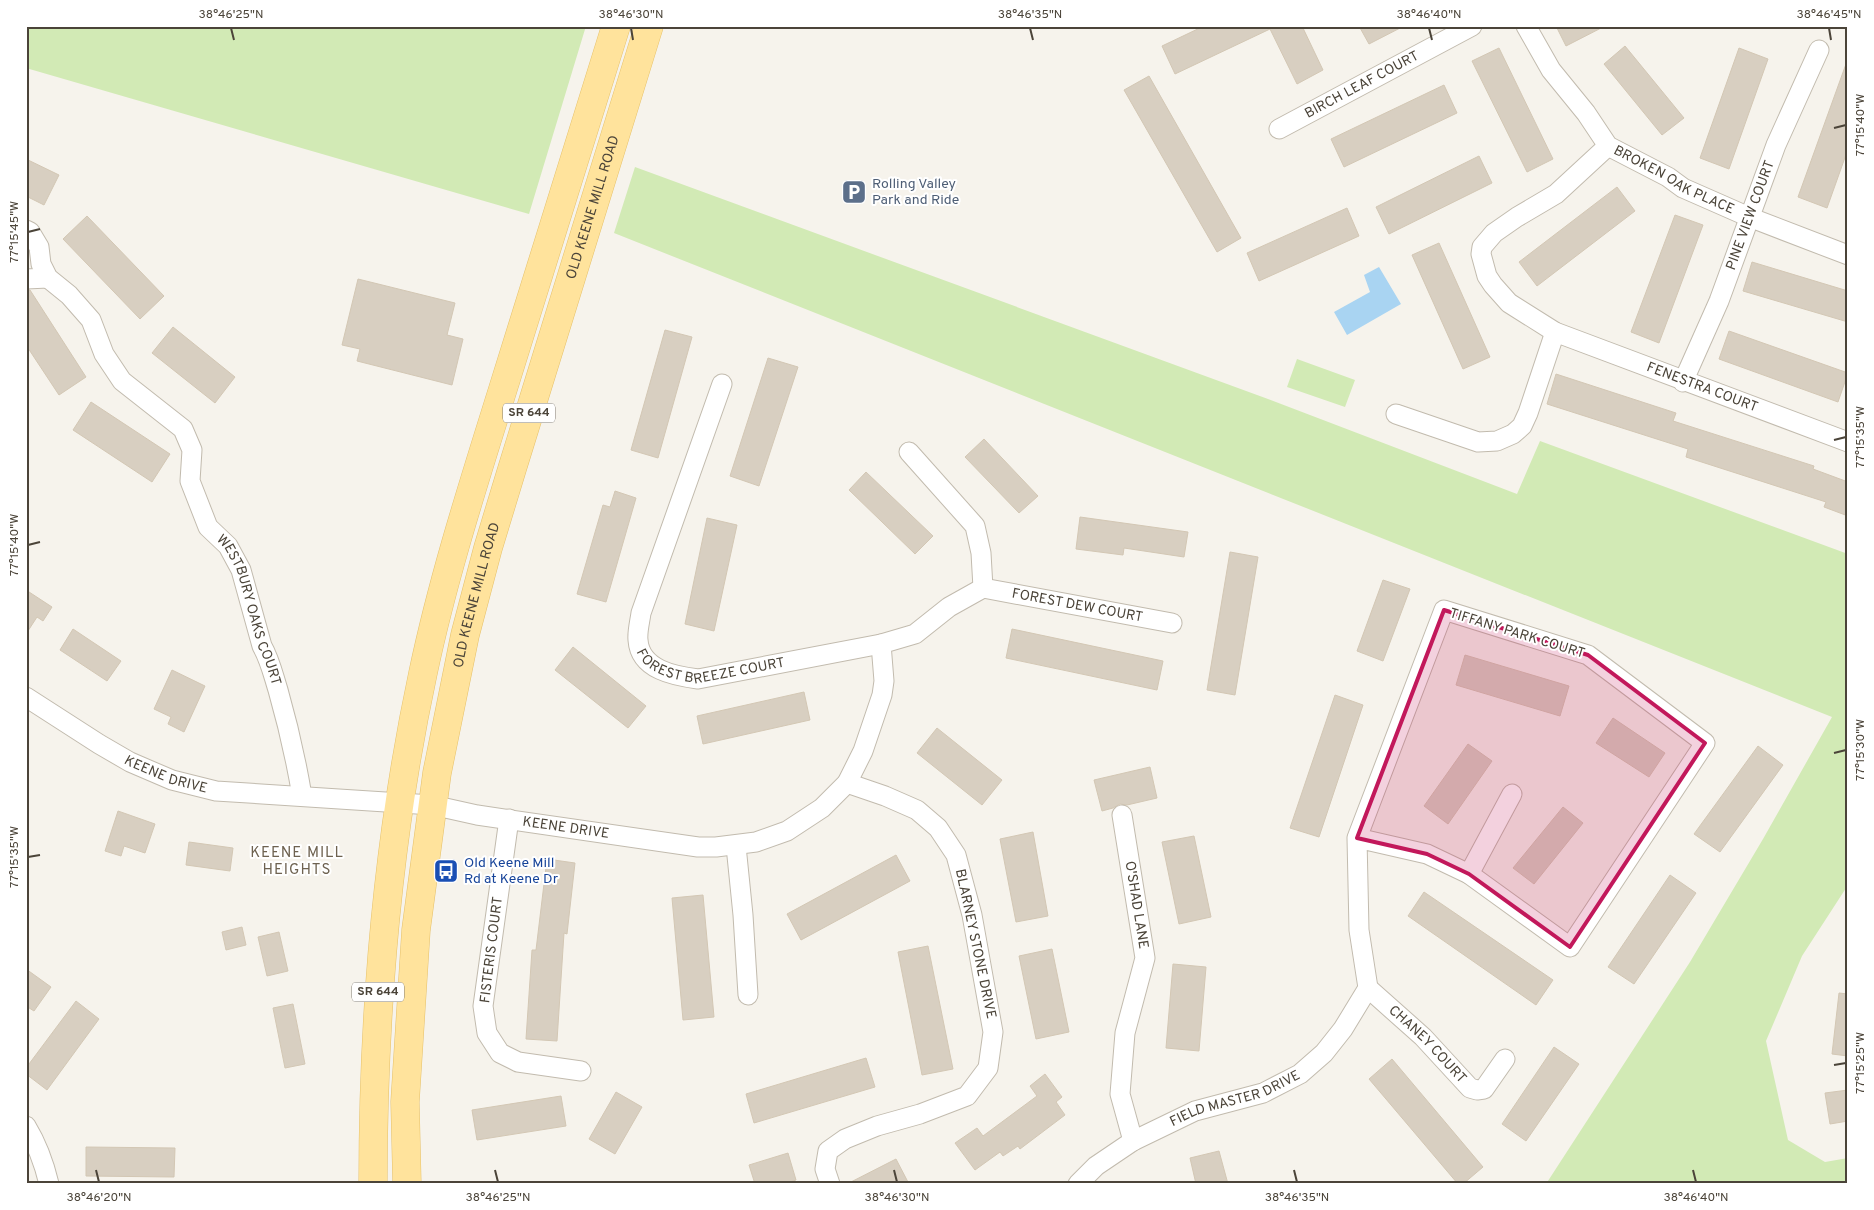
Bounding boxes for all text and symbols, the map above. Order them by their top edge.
text: 38°46'25"N [199,7,263,23]
text: 38°46'30"N [599,7,663,23]
text: 38°46'35"N [998,7,1062,23]
text: 38°46'40"N [1396,7,1462,23]
text: 38°46'45"N [1797,7,1861,23]
street label: BIRCH LEAF COURT [1302,47,1422,122]
text: 77°15'40"W [1853,94,1869,156]
street label: OLD KEENE MILL ROAD [563,133,623,281]
street label: BROKEN OAK PLACE [1611,142,1737,218]
street label: PINE VIEW COURT [1723,158,1778,272]
place label: Rolling Valley Park and Ride [872,176,959,209]
parking icon: Rolling Valley Park and Ride [841,179,867,205]
text: 77°15'45"W [7,201,23,263]
street label: FENESTRA COURT [1644,359,1760,416]
road number: SR 644 [503,403,555,422]
text: 77°15'35"W [1853,406,1869,468]
text: 77°15'40"W [7,514,23,576]
street label: OLD KEENE MILL ROAD [450,520,504,669]
street label: WESTBURY OAKS COURT [213,531,285,687]
street label: FOREST DEW COURT [1010,585,1144,626]
street label: TIFFANY PARK COURT [1447,605,1587,663]
street label: FOREST BREEZE COURT [632,646,786,688]
text: 77°15'30"W [1853,719,1869,781]
street label: KEENE DRIVE [121,752,209,797]
street label: KEENE DRIVE [521,813,610,843]
text: 77°15'35"W [7,826,23,888]
district label: KEENE MILL HEIGHTS [250,844,344,880]
place label: Old Keene Mill Rd at Keene Dr [464,855,559,888]
bus stop icon: Old Keene Mill Rd at Keene Dr [433,858,459,884]
street label: O'SHAD LANE [1121,860,1152,950]
street label: BLARNEY STONE DRIVE [951,868,999,1020]
street label: FISTERIS COURT [477,896,507,1004]
road number: SR 644 [352,982,404,1002]
street label: CHANEY COURT [1385,1002,1470,1087]
text: 77°15'25"W [1853,1032,1869,1094]
street label: FIELD MASTER DRIVE [1167,1067,1303,1130]
text: 38°46'20"N [66,1190,132,1206]
text: 38°46'25"N [466,1190,530,1206]
text: 38°46'30"N [865,1190,929,1206]
text: 38°46'35"N [1265,1190,1329,1206]
text: 38°46'40"N [1663,1190,1729,1206]

